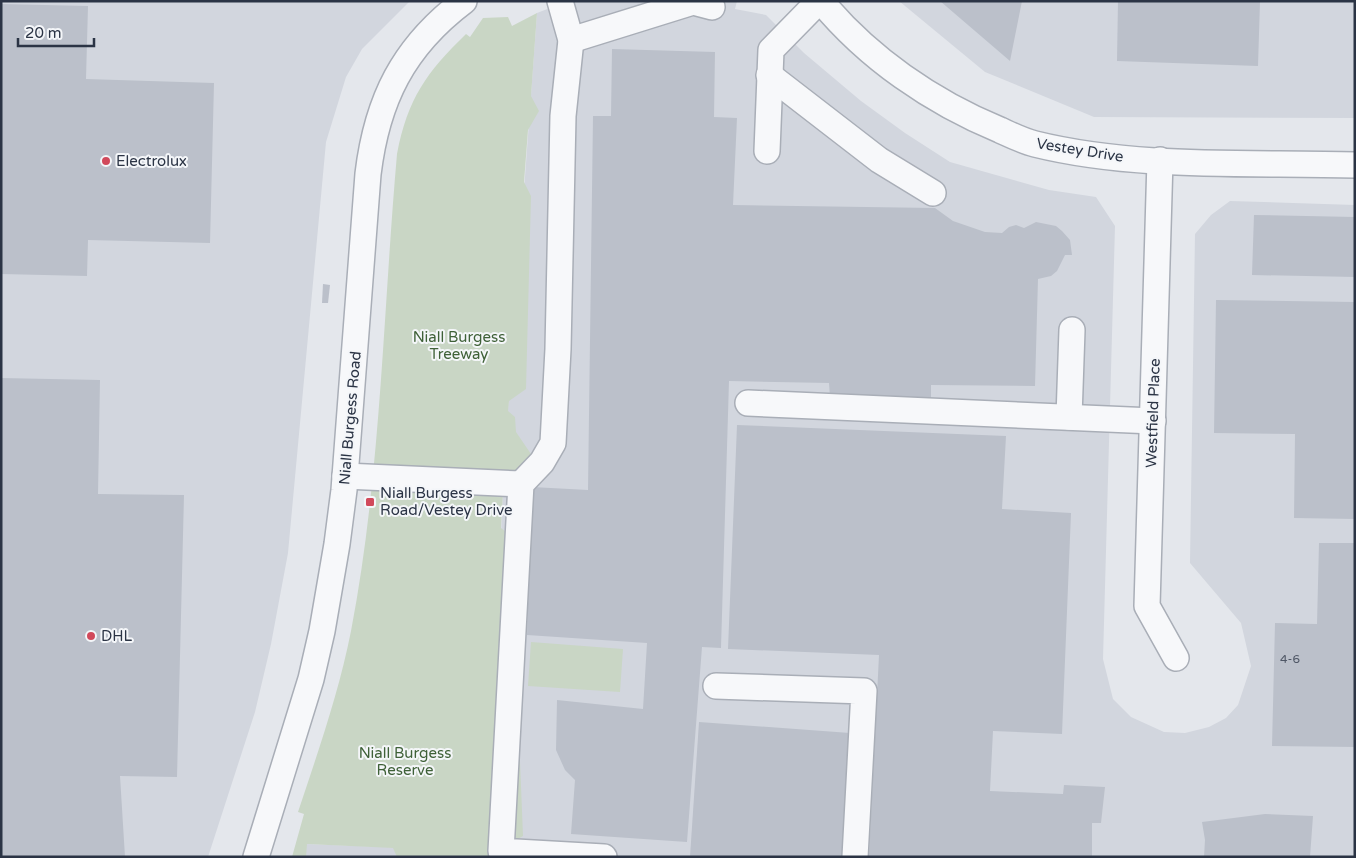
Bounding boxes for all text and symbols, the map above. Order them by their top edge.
scale bar [18,15,94,47]
text: 20 m [25,24,62,42]
street label: Vestey Drive [1035,134,1125,166]
place label: Electrolux [116,152,187,170]
marker: Electrolux [100,155,112,167]
park label: Niall Burgess Treeway [413,328,505,363]
street label: Niall Burgess Road [335,350,365,486]
street label: Westfield Place [1142,358,1164,468]
place label: Niall Burgess Road/Vestey Drive [380,484,513,519]
marker: Niall Burgess Road/Vestey Drive [364,496,376,508]
place label: DHL [101,627,133,645]
marker: DHL [85,630,97,642]
house number: 4-6 [1280,652,1300,666]
park label: Niall Burgess Reserve [359,744,451,779]

